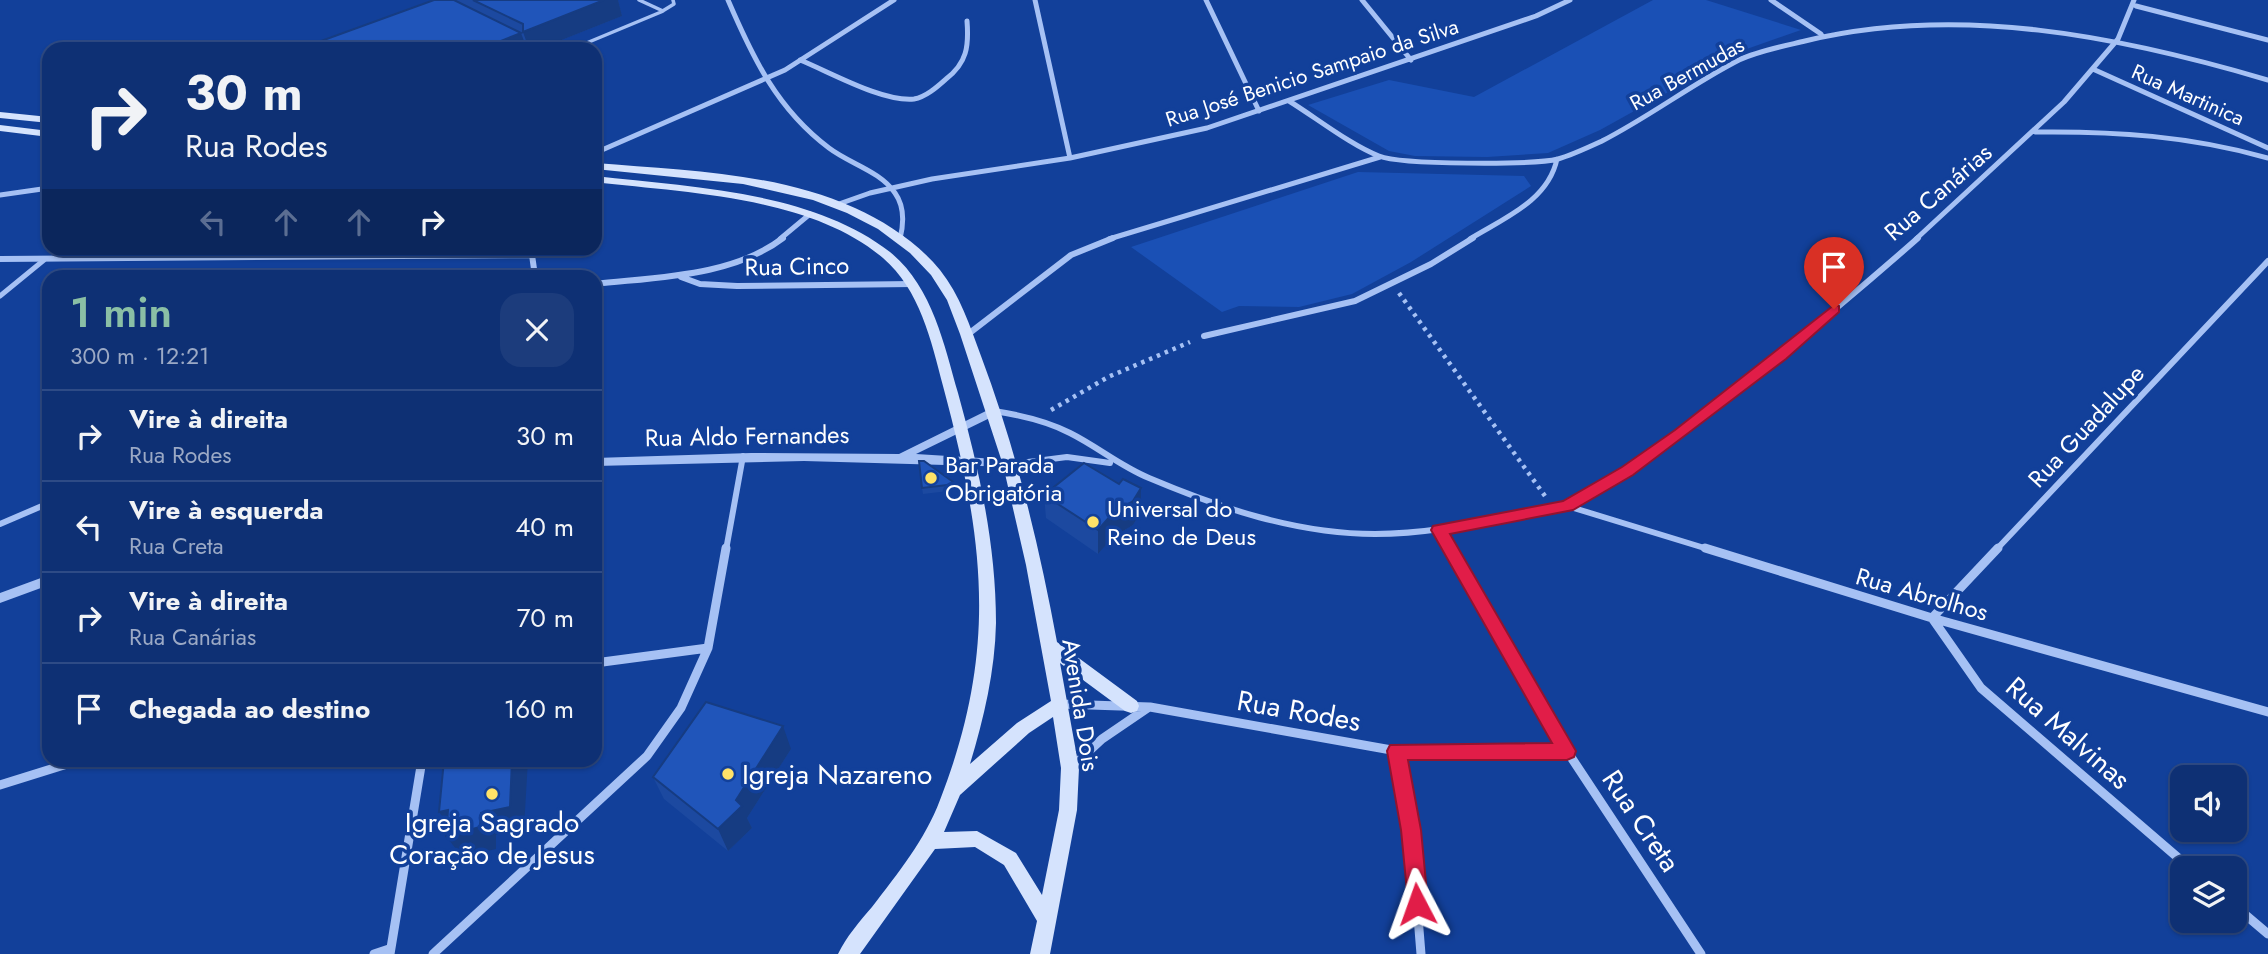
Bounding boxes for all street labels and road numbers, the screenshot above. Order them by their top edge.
street label: Rua José Benicio Sampaio da Silva [1162,11,1462,135]
street label: Rua Bermudas [1624,30,1750,118]
street label: Rua Martinica [2127,57,2249,133]
street label: Rua Canárias [1876,135,2000,249]
street label: Rua Cinco [744,248,850,284]
street label: Rua Guadalupe [2020,357,2152,495]
street label: Rua Aldo Fernandes [644,417,850,455]
street label: Rua Abrolhos [1852,558,1992,630]
street label: Avenida Dois [1053,636,1109,774]
street label: Rua Malvinas [1996,667,2140,799]
street label: Rua Rodes [1234,680,1364,742]
street label: Rua Creta [1592,762,1690,880]

